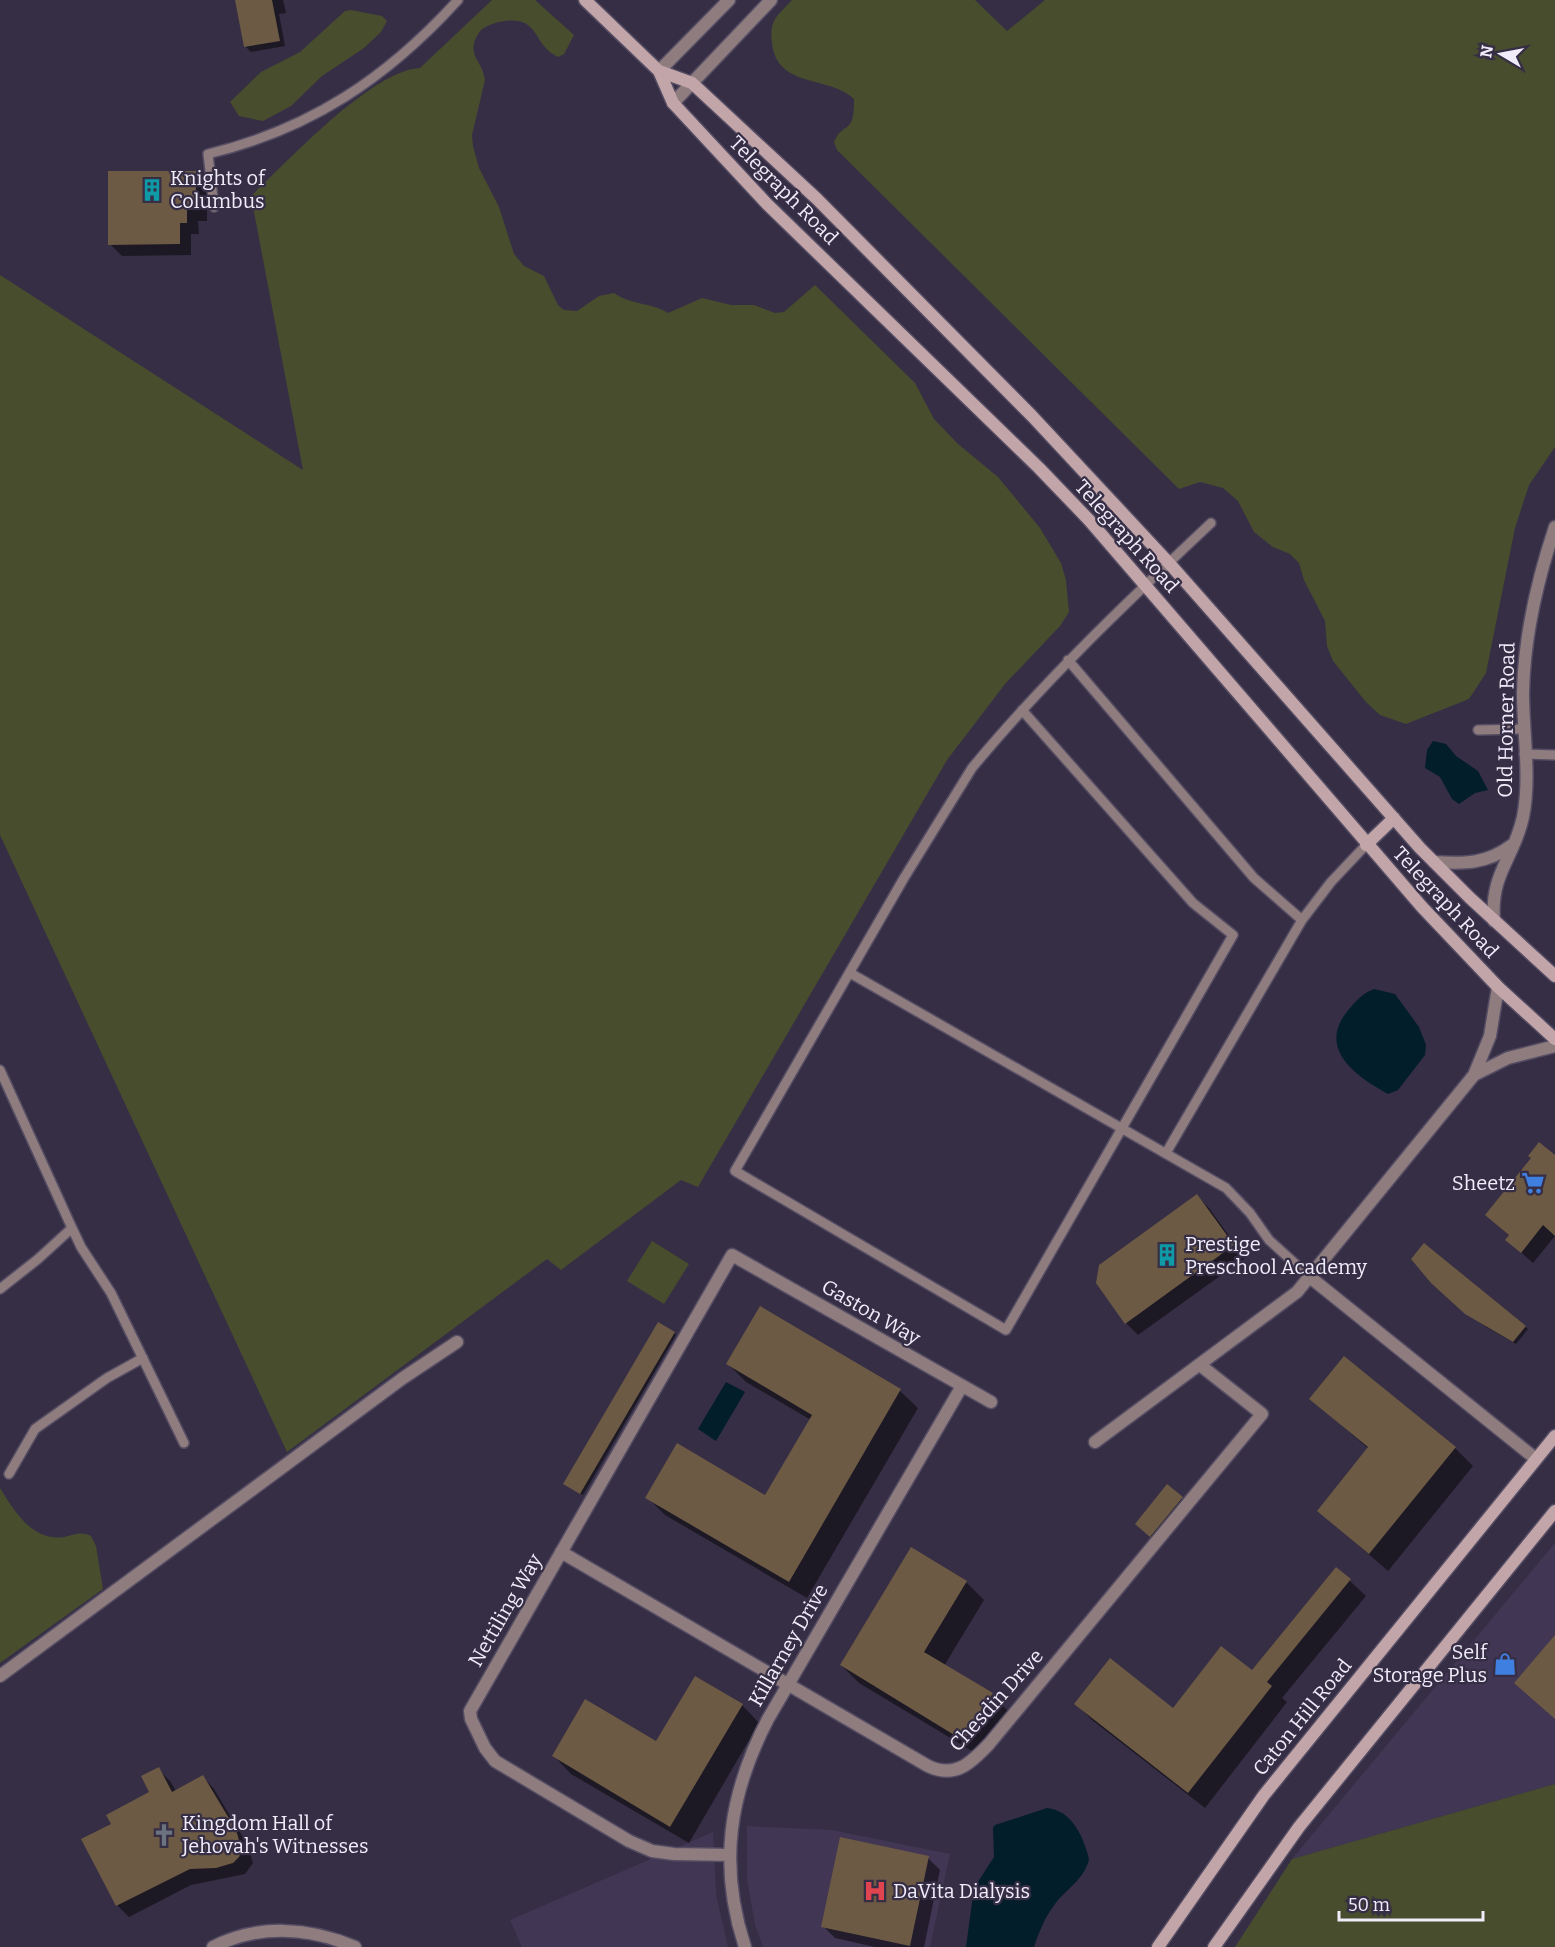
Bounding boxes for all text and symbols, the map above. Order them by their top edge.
north arrow [1471,24,1531,84]
text: N [1476,44,1497,59]
street label: Telegraph Road [725,131,843,249]
place label: Knights of Columbus [170,166,267,213]
building icon: Knights of Columbus [139,177,165,203]
street label: Telegraph Road [1070,475,1184,598]
street label: Old Horner Road [1493,642,1519,798]
street label: Telegraph Road [1388,841,1504,963]
supermarket icon: Sheetz [1520,1170,1546,1196]
place label: Sheetz [1452,1171,1515,1195]
place label: Prestige Preschool Academy [1185,1232,1368,1279]
building icon: Prestige Preschool Academy [1154,1242,1180,1268]
street label: Gaston Way [817,1274,925,1350]
street label: Nettiling Way [463,1549,547,1671]
street label: Killarney Drive [743,1579,833,1711]
place label: Self Storage Plus [1372,1640,1489,1687]
street label: Chesdin Drive [944,1644,1048,1756]
shop icon: Self Storage Plus [1492,1651,1518,1677]
street label: Caton Hill Road [1248,1654,1356,1780]
place label: Kingdom Hall of Jehovah's Witnesses [181,1811,369,1858]
church icon: Kingdom Hall of Jehovah's Witnesses [151,1822,177,1848]
hospital icon: DaVita Dialysis [862,1878,888,1904]
place label: DaVita Dialysis [893,1879,1030,1903]
scale bar [1339,1884,1483,1922]
text: 50 m [1348,1894,1390,1916]

